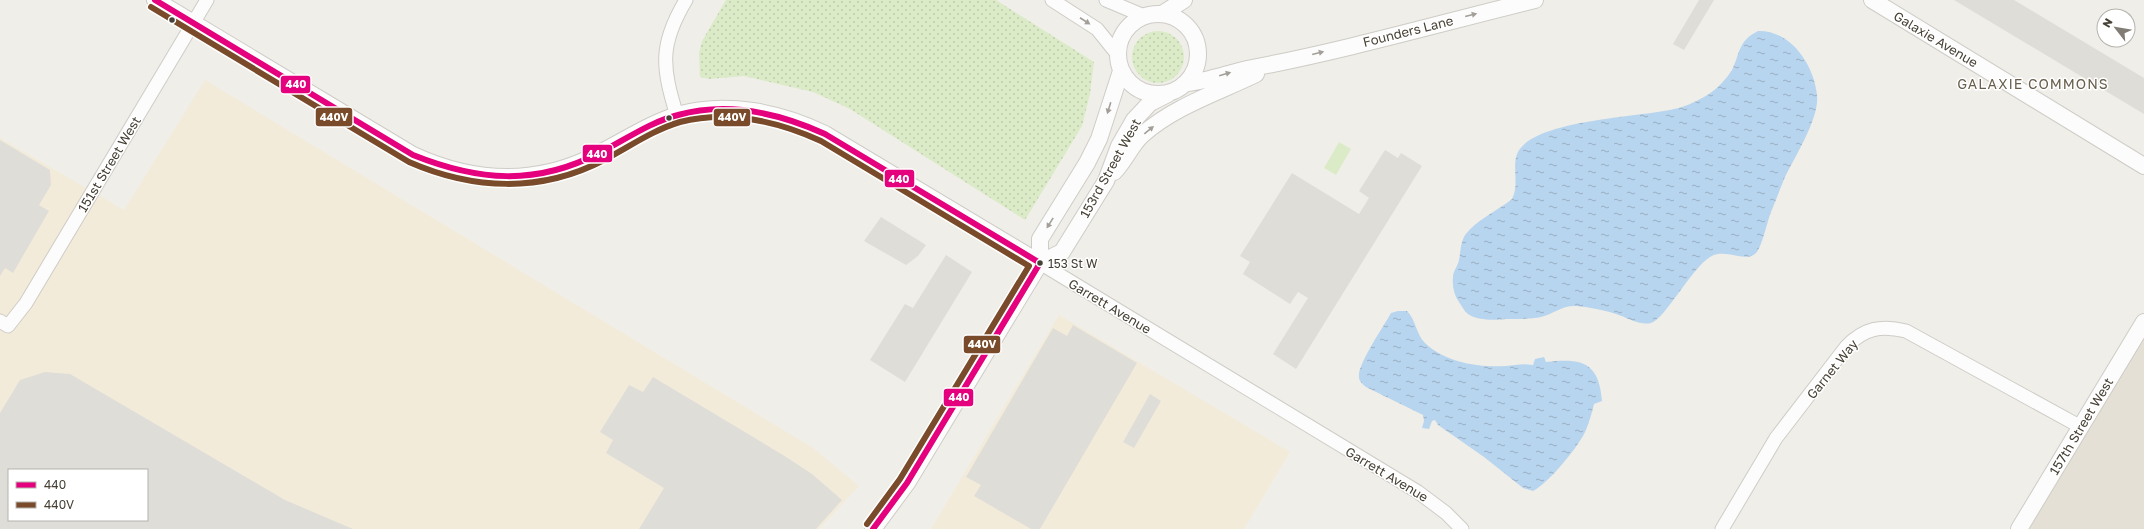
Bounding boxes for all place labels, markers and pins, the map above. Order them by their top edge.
unlabelled marker [167,15,177,25]
unlabelled marker [664,113,674,123]
place label: 153 St W [1048,256,1098,271]
marker: 153 St W [1035,258,1045,268]

